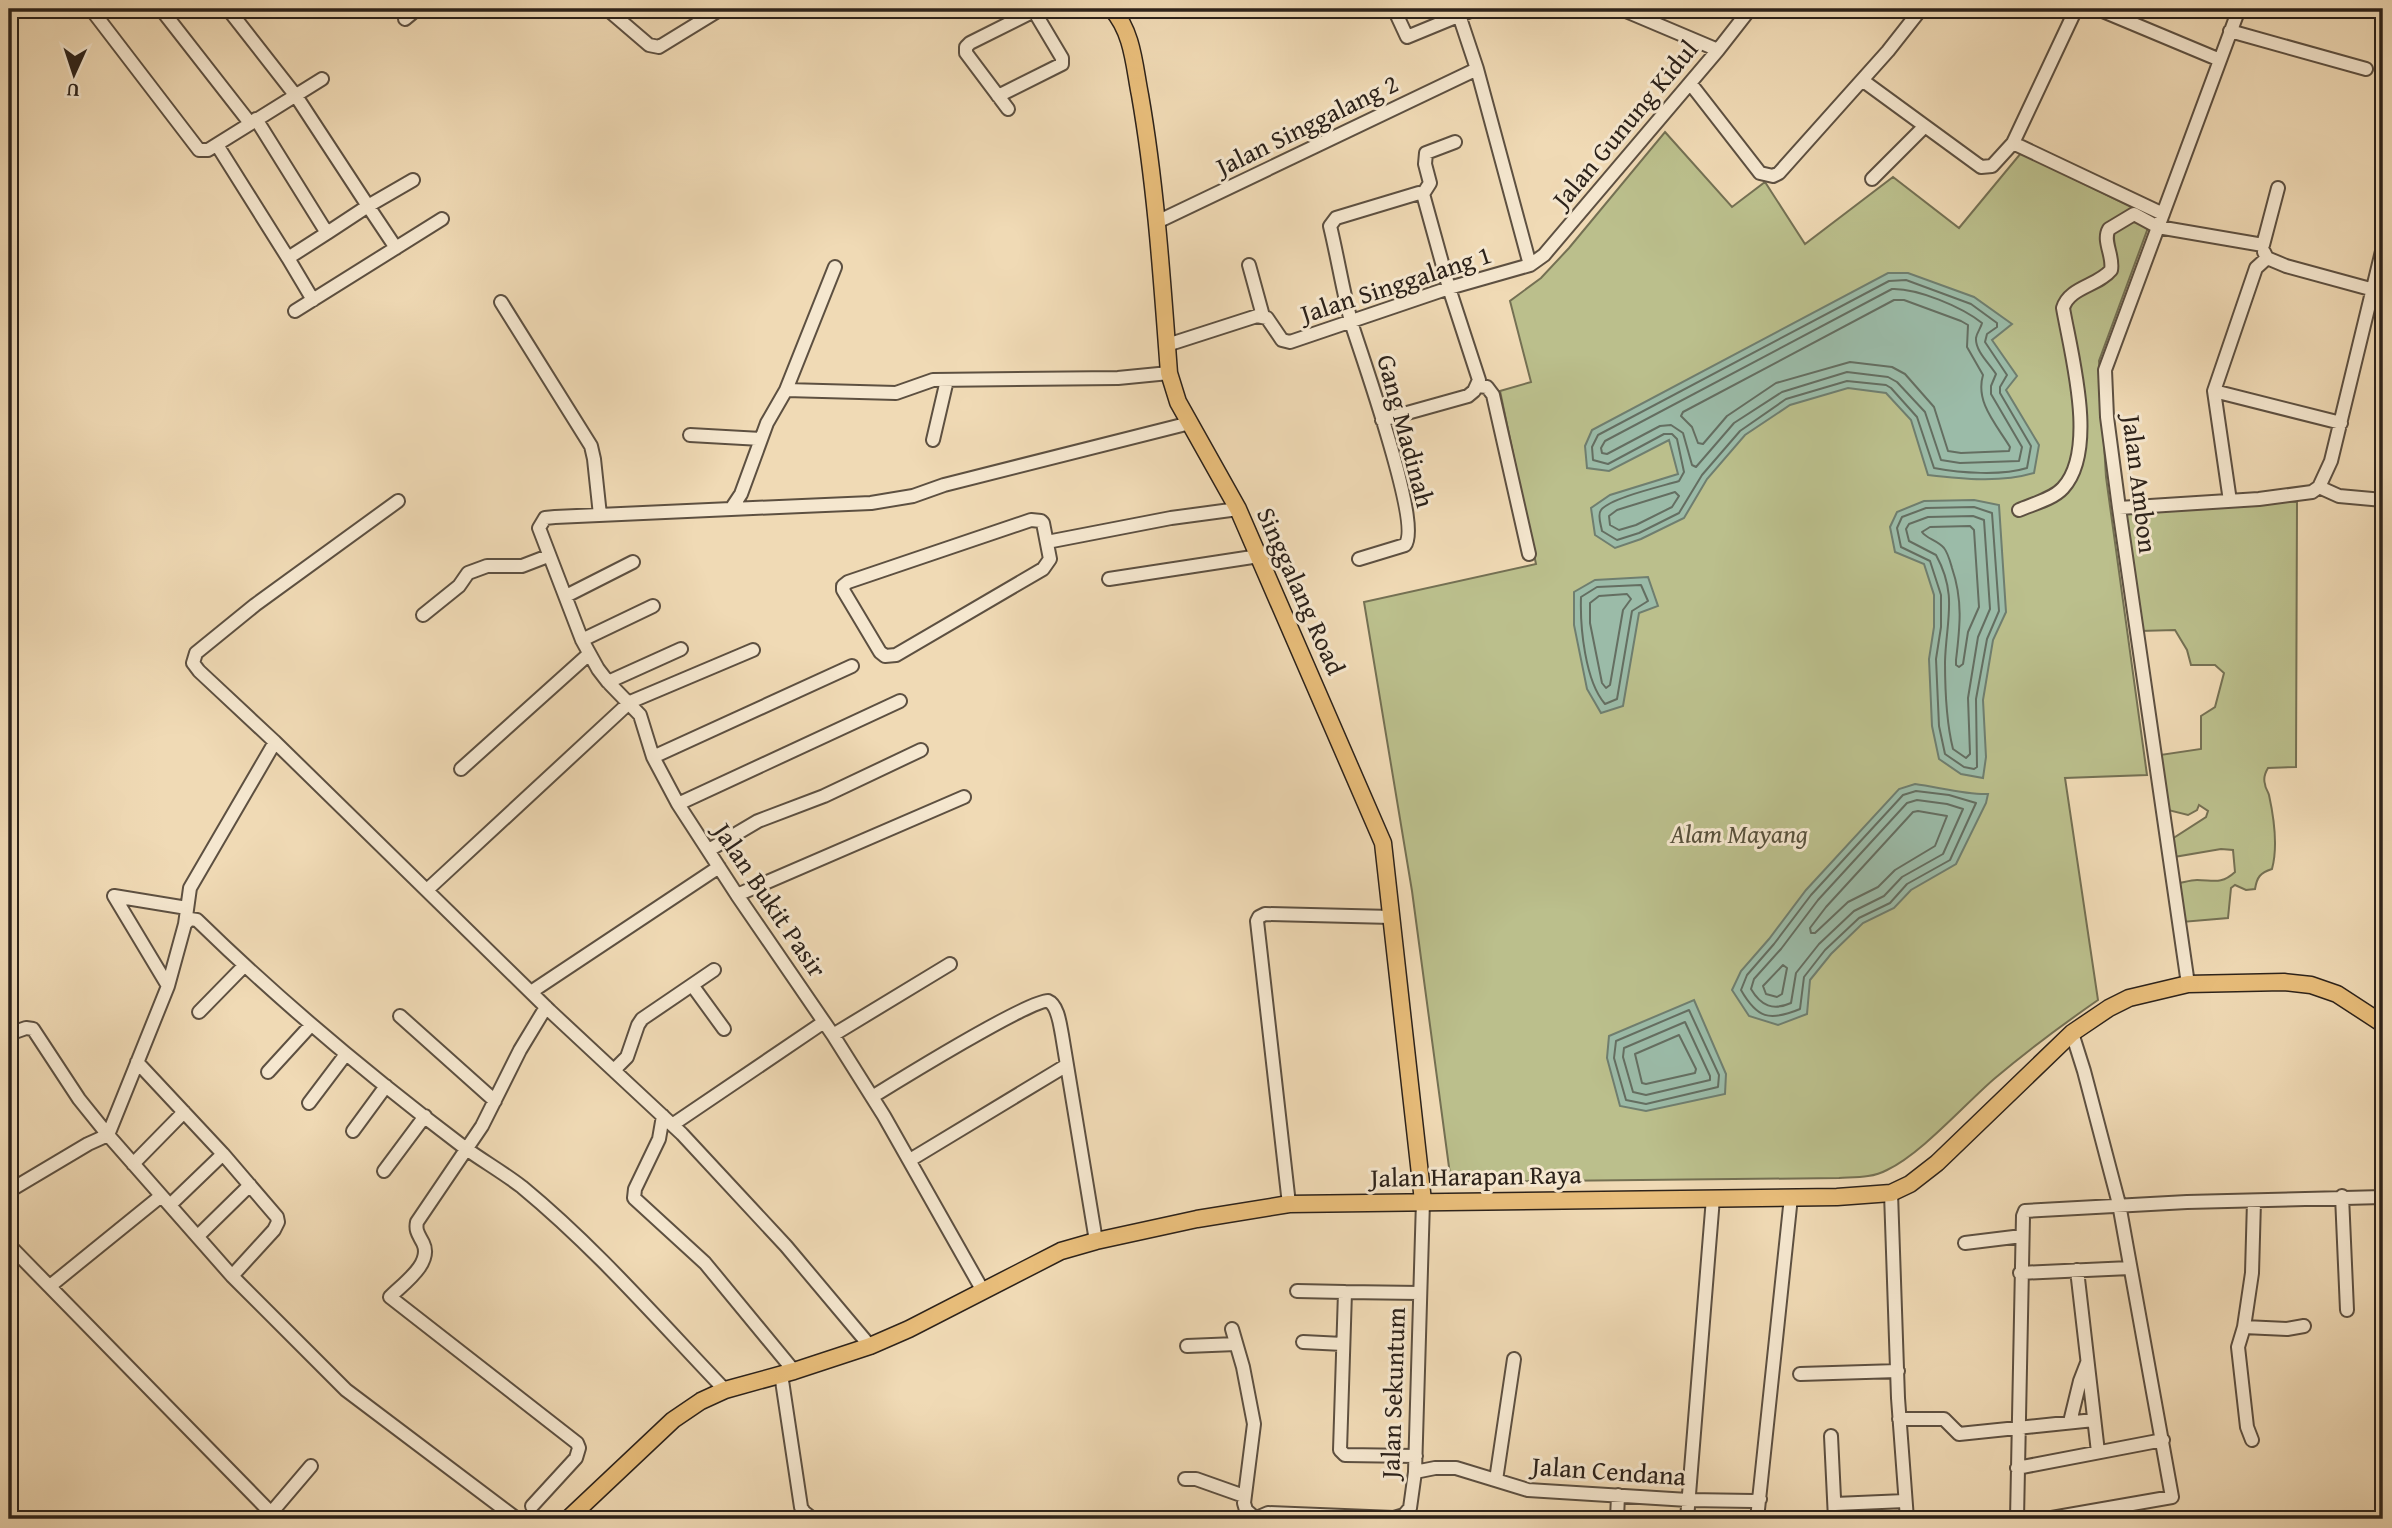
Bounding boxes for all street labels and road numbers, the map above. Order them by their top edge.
street label: Jalan Gunung Kidul [1540,31,1707,219]
street label: Jalan Singgalang 2 [1206,64,1405,187]
street label: Jalan Singgalang 1 [1293,234,1496,334]
street label: Gang Madinah [1367,350,1446,512]
street label: Jalan Ambon [2112,410,2168,556]
street label: Singgalang Road [1247,501,1356,681]
street label: Jalan Bukit Pasir [702,812,837,985]
street label: Jalan Harapan Raya [1367,1154,1583,1197]
street label: Jalan Sekuntum [1370,1307,1415,1482]
street label: Jalan Cendana [1528,1445,1688,1495]

